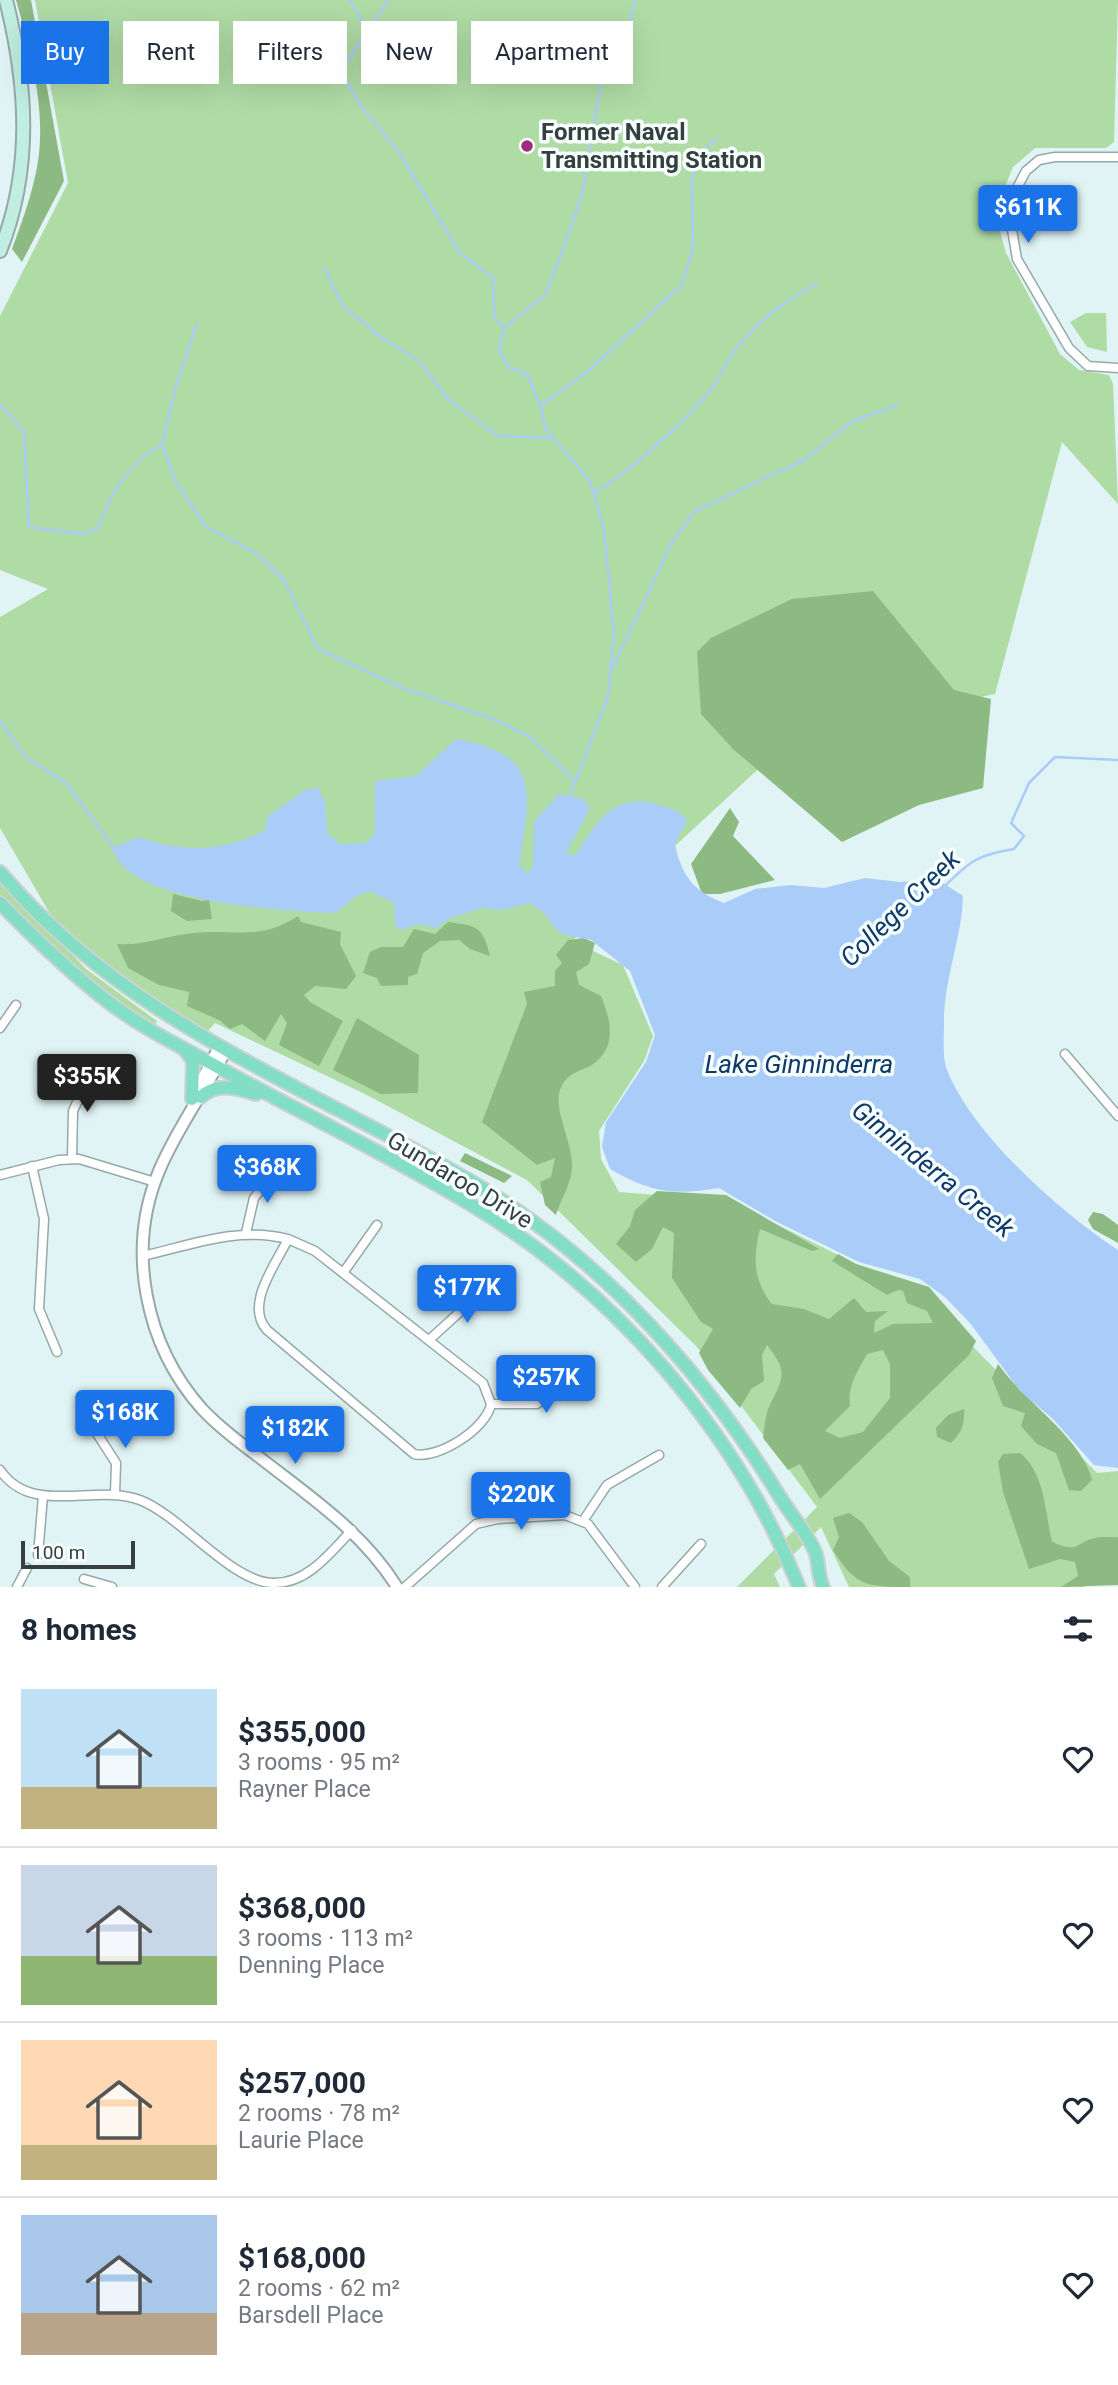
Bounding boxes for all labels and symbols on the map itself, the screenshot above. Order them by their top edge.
place label: Former Naval Transmitting Station [541,118,762,174]
marker: Former Naval Transmitting Station [519,138,535,154]
pin: $611K [979,186,1077,245]
water label: College Creek [834,843,967,972]
water label: Lake Ginninderra [705,1049,893,1079]
pin: $355K [38,1054,136,1114]
water label: Ginninderra Creek [846,1094,1021,1244]
street label: Gundaroo Drive [382,1126,538,1234]
pin: $368K [218,1146,316,1205]
pin: $177K [418,1266,516,1325]
pin: $257K [497,1356,595,1415]
pin: $168K [76,1390,174,1450]
pin: $182K [246,1406,344,1466]
pin: $220K [472,1472,570,1532]
scale bar [21,1538,135,1570]

